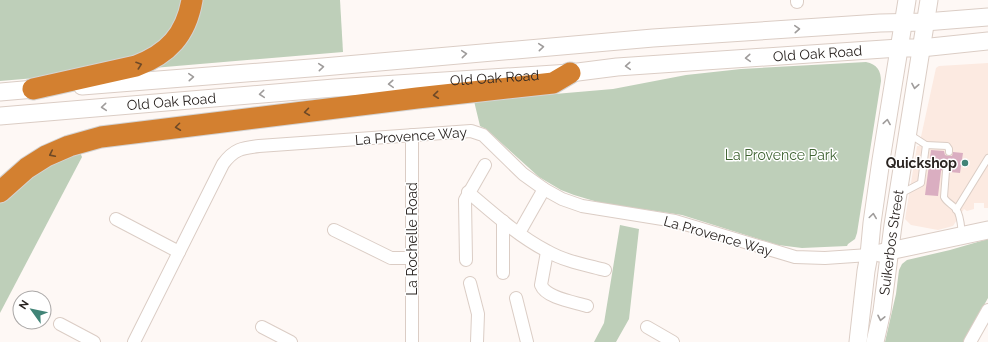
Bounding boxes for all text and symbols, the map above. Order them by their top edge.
one-way arrow [794,24,800,33]
one-way arrow [538,43,544,52]
street label: Old Oak Road [772,43,863,64]
one-way arrow [461,49,467,58]
one-way arrow [745,53,752,62]
one-way arrow [135,61,142,69]
one-way arrow [625,62,631,71]
one-way arrow [318,63,324,72]
street label: Old Oak Road [449,67,540,89]
one-way arrow [188,73,194,82]
one-way arrow [388,80,394,89]
one-way arrow [911,83,920,89]
one-way arrow [259,89,265,98]
street label: Old Oak Road [126,90,217,113]
one-way arrow [433,91,439,100]
one-way arrow [101,103,107,112]
one-way arrow [304,107,310,116]
one-way arrow [882,119,891,125]
one-way arrow [175,122,181,131]
street label: La Provence Way [354,124,468,148]
park label: La Provence Park [725,147,838,163]
one-way arrow [48,149,56,156]
place label: Quickshop [886,155,957,171]
marker: Quickshop [960,158,970,168]
street label: La Rochelle Road [404,182,420,296]
street label: Suikerbos Street [876,188,907,296]
street label: La Provence Way [662,213,775,259]
one-way arrow [868,213,877,219]
north arrow [12,290,52,330]
text: N [16,298,32,312]
one-way arrow [877,315,885,321]

